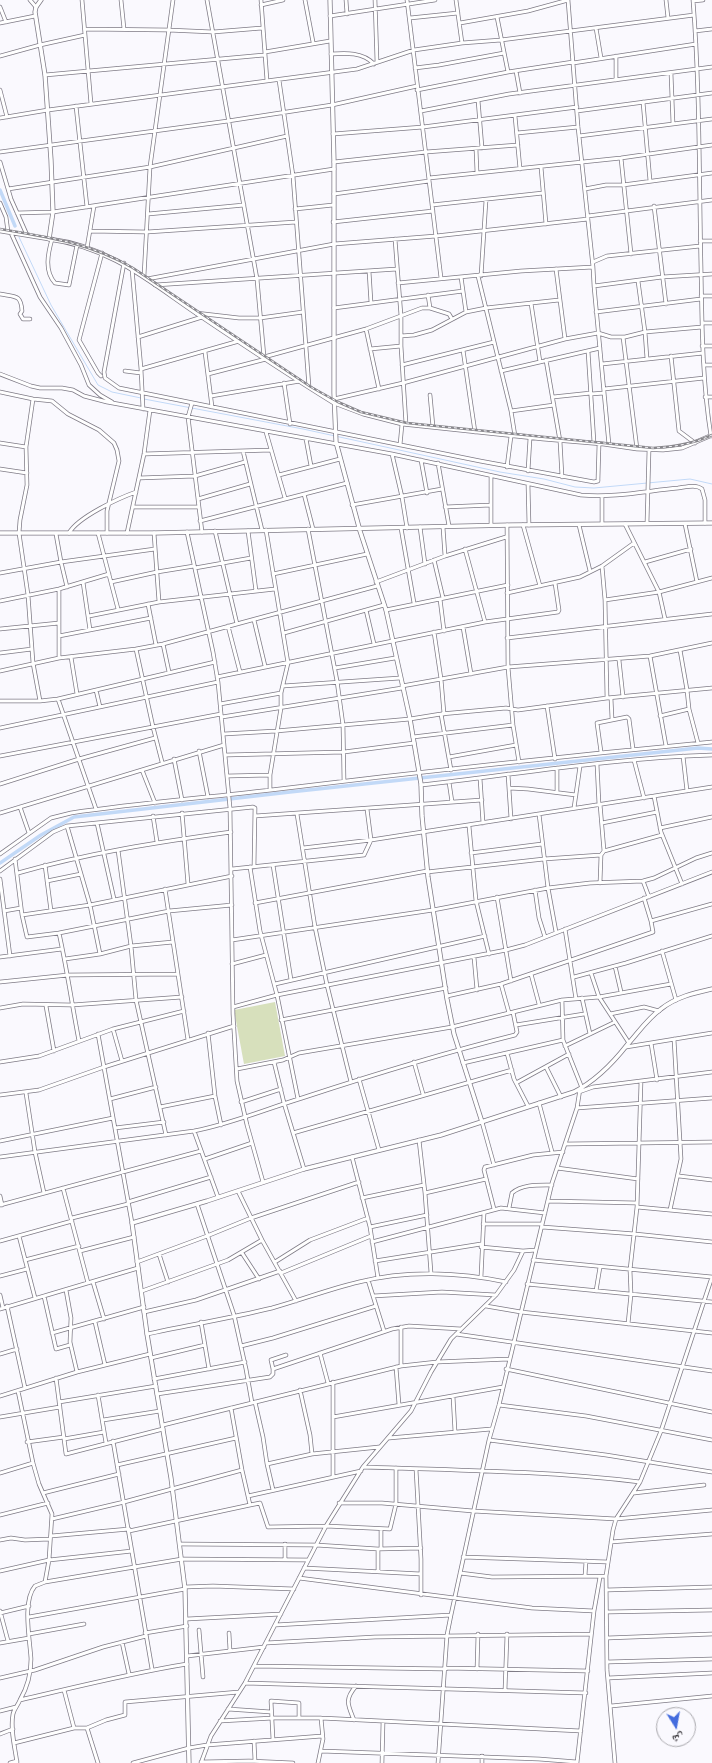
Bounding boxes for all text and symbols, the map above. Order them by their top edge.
north arrow [656,1707,696,1747]
text: ش [671,1731,685,1746]

